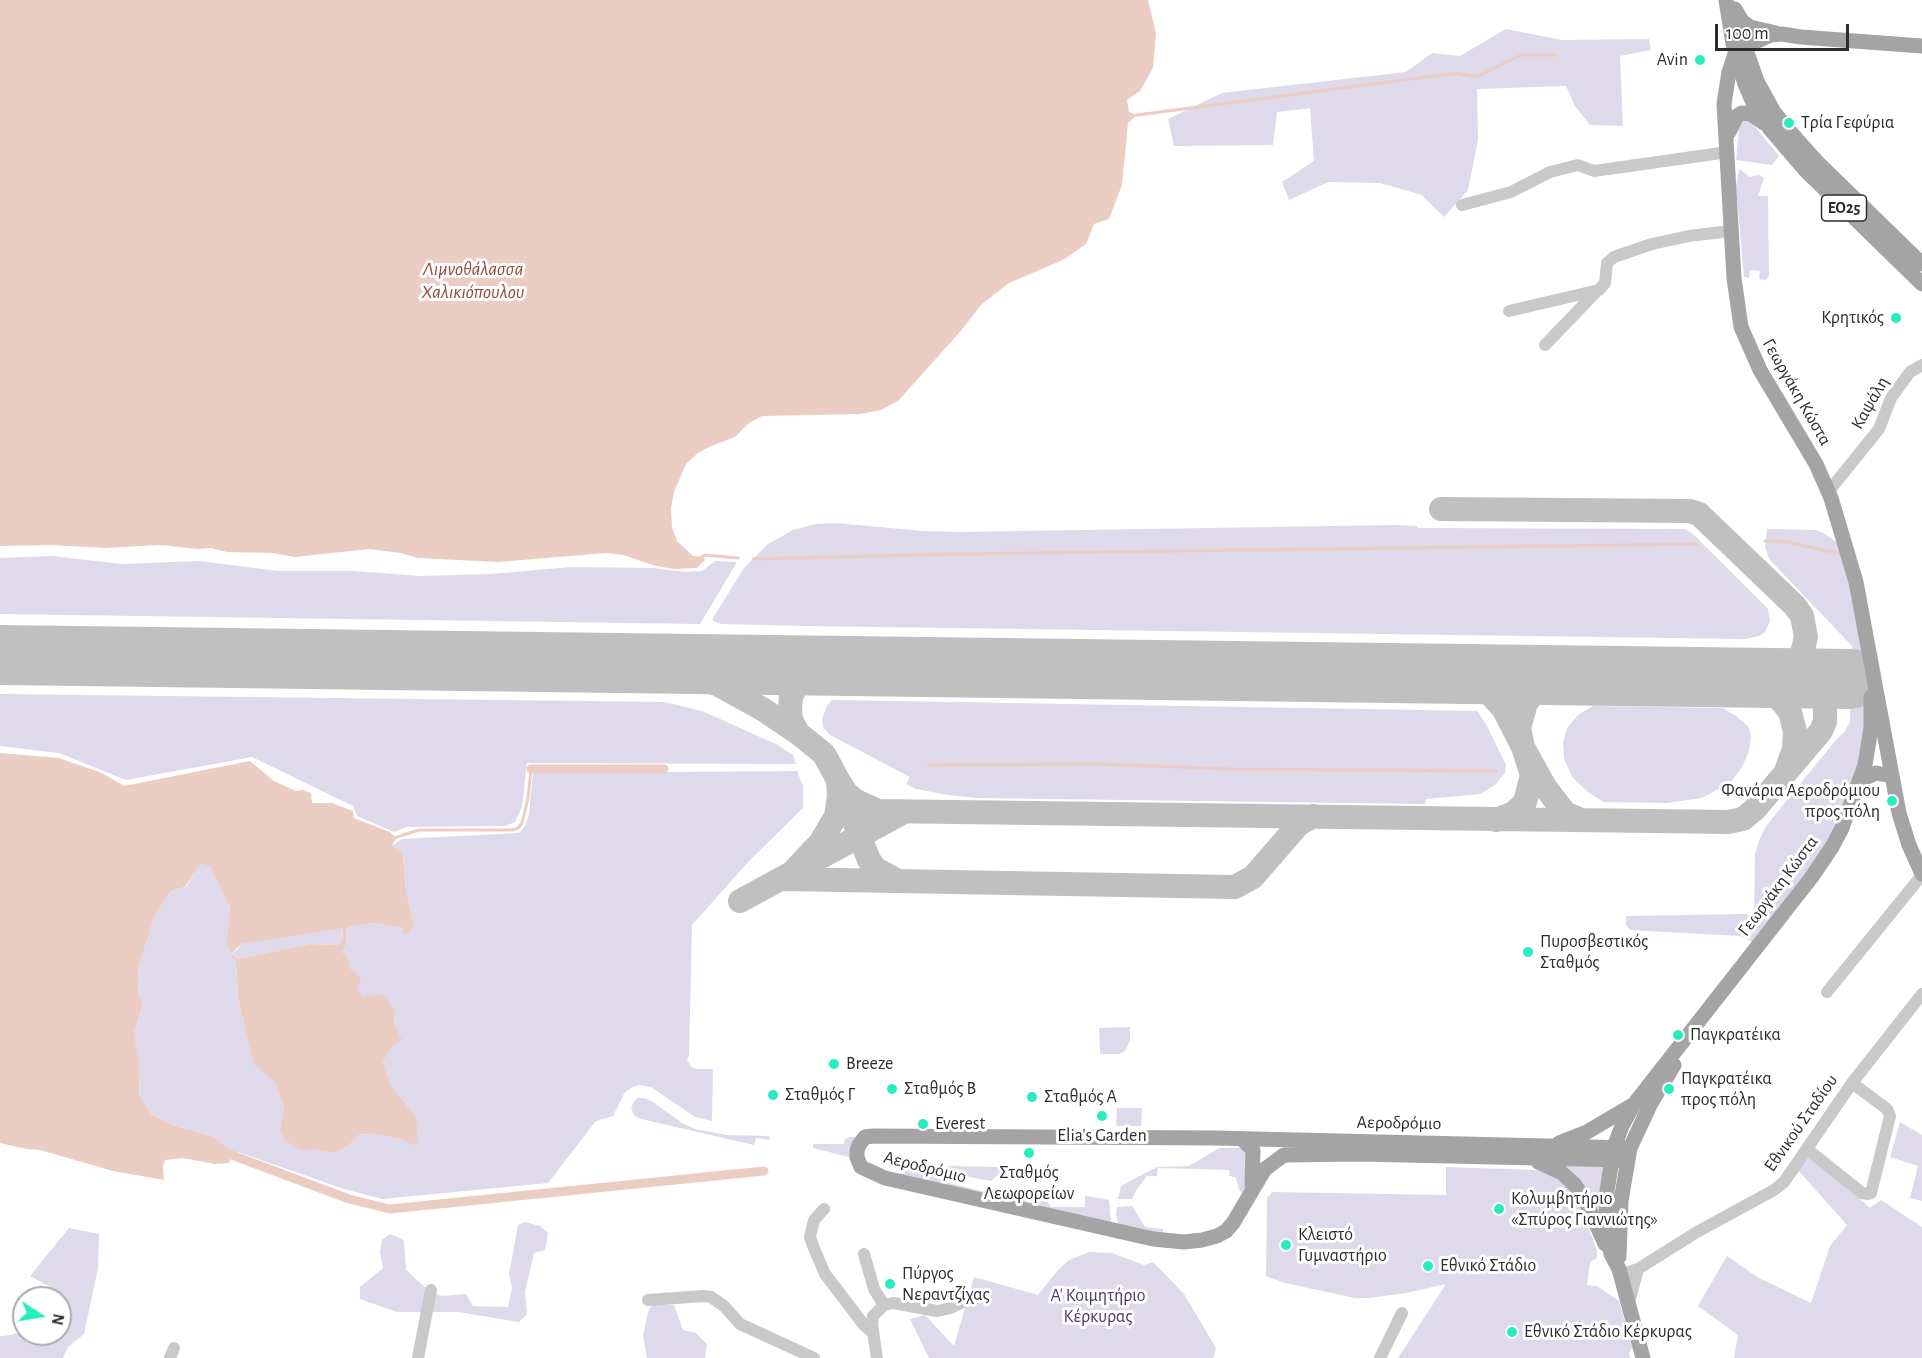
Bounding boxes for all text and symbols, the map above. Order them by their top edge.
scale bar [1718,12,1852,50]
text: 100 m [1726,25,1769,43]
place label: Avin [1657,49,1688,71]
marker: Avin [1693,53,1707,67]
place label: Τρία Γεφύρια [1801,112,1894,134]
marker: Τρία Γεφύρια [1782,116,1796,130]
road number: ΕΟ25 [1822,195,1866,221]
water label: Λιμνοθάλασσα Χαλικιόπουλου [422,257,524,304]
place label: Κρητικός [1821,307,1884,329]
marker: Κρητικός [1889,311,1903,325]
street label: Γεωργάκη Κώστα [1758,335,1836,449]
street label: Καψάλη [1846,373,1894,433]
place label: Φανάρια Αεροδρόμιου προς πόλη [1721,780,1880,822]
marker: Φανάρια Αεροδρόμιου προς πόλη [1885,794,1899,808]
street label: Γεωργάκη Κώστα [1733,832,1823,940]
place label: Πυροσβεστικός Σταθμός [1540,931,1648,974]
marker: Πυροσβεστικός Σταθμός [1521,945,1535,959]
place label: Παγκρατέικα [1690,1024,1781,1046]
marker: Παγκρατέικα [1671,1028,1685,1042]
place label: Breeze [846,1053,893,1075]
marker: Breeze [827,1057,841,1071]
place label: Παγκρατέικα προς πόλη [1681,1068,1772,1110]
street label: Εθνικού Σταδίου [1760,1070,1842,1176]
place label: Σταθμός B [904,1078,976,1100]
marker: Σταθμός B [885,1082,899,1096]
marker: Παγκρατέικα προς πόλη [1662,1082,1676,1096]
place label: Σταθμός Γ [785,1084,855,1106]
place label: Σταθμός Α [1044,1086,1117,1108]
marker: Σταθμός Γ [766,1088,780,1102]
marker: Σταθμός Α [1025,1090,1039,1104]
marker: Elia's Garden [1095,1109,1109,1123]
street label: Αεροδρόμιο [1357,1111,1441,1135]
place label: Everest [935,1113,985,1135]
marker: Everest [916,1117,930,1131]
place label: Elia's Garden [1057,1125,1147,1147]
street label: Αεροδρόμιο [881,1146,969,1188]
marker: Σταθμός Λεωφορείων [1022,1146,1036,1160]
place label: Σταθμός Λεωφορείων [984,1162,1074,1204]
place label: Κολυμβητήριο «Σπύρος Γιαννιώτης» [1511,1188,1658,1230]
marker: Κολυμβητήριο «Σπύρος Γιαννιώτης» [1492,1202,1506,1216]
place label: Κλειστό Γυμναστήριο [1298,1224,1387,1266]
marker: Κλειστό Γυμναστήριο [1279,1238,1293,1252]
place label: Εθνικό Στάδιο [1440,1255,1536,1277]
marker: Εθνικό Στάδιο [1421,1259,1435,1273]
place label: Πύργος Νεραντζίχας [902,1263,990,1306]
marker: Πύργος Νεραντζίχας [883,1277,897,1291]
park label: Α' Κοιμητήριο Κέρκυρας [1051,1285,1145,1328]
north arrow [12,1286,72,1346]
text: N [49,1312,67,1326]
place label: Εθνικό Στάδιο Κέρκυρας [1524,1321,1692,1343]
marker: Εθνικό Στάδιο Κέρκυρας [1505,1325,1519,1339]

